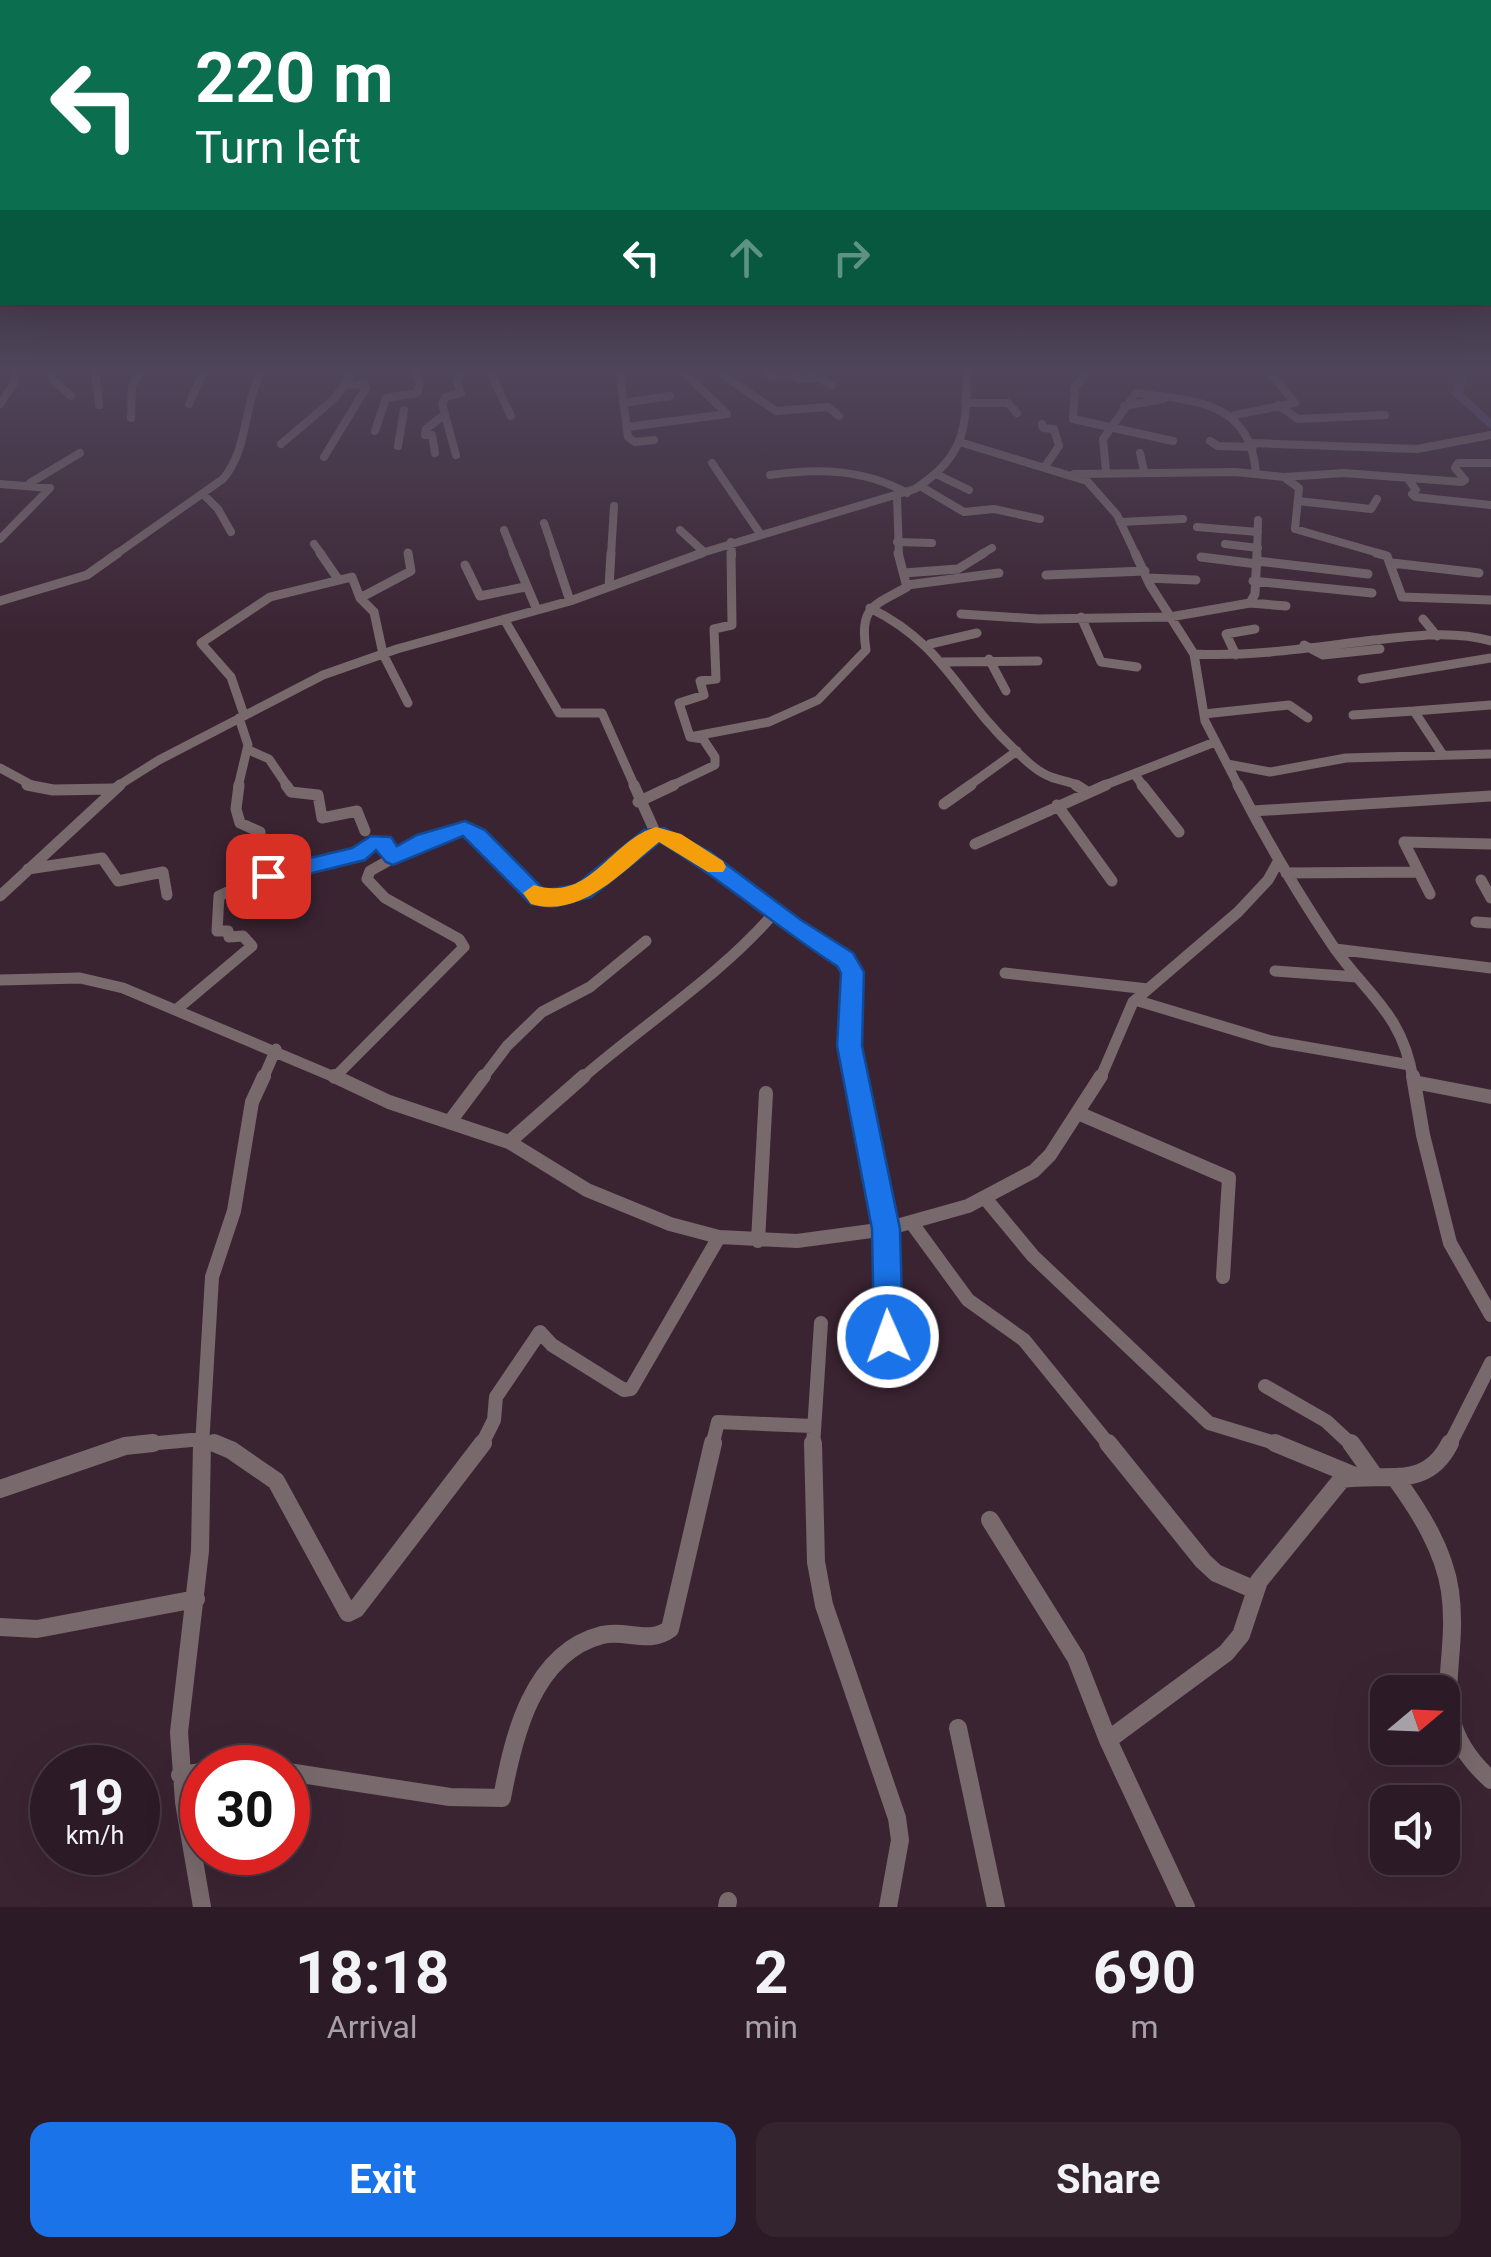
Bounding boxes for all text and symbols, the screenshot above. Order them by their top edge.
text: 220 m [195,37,394,119]
icon: left [30,40,160,170]
text: Turn left [195,121,361,174]
icon: left [614,230,669,285]
icon: ahead [719,230,774,285]
icon: right [824,230,879,285]
pin [226,834,311,919]
icon: arrive [241,849,296,904]
position arrow [836,1285,940,1389]
north arrow [1370,1675,1460,1765]
map controls [1370,1675,1460,1875]
speed limit sign: 30 [180,1745,310,1875]
text: 19 [66,1769,124,1827]
button: sound [1370,1785,1460,1875]
text: km/h [66,1821,124,1850]
text: 18:18 [295,1937,450,2008]
text: 2 [754,1937,788,2008]
text: 690 [1093,1937,1196,2008]
text: Arrival [327,2008,418,2046]
text: min [744,2008,798,2046]
text: m [1130,2008,1158,2046]
button: Exit [30,2122,736,2237]
button: Share [756,2122,1461,2237]

